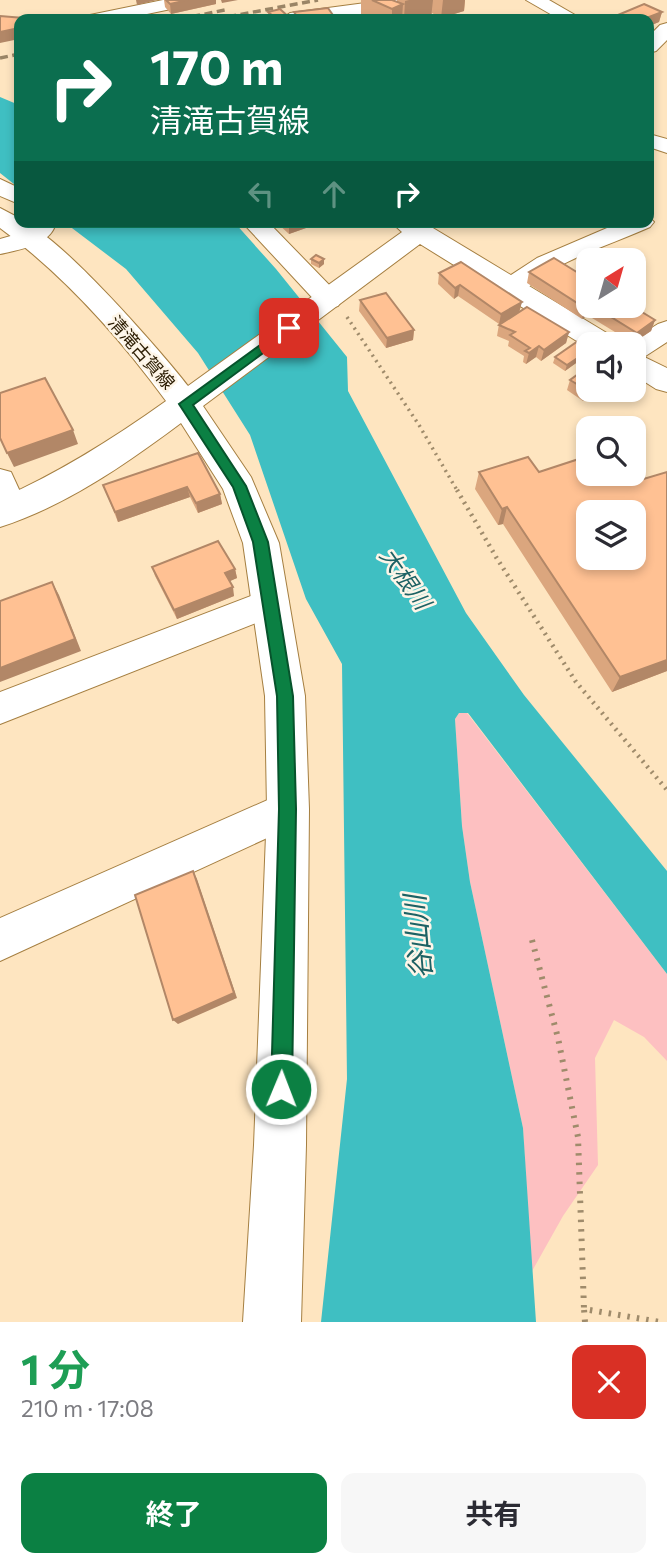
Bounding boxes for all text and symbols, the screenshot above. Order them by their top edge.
text: 170 m [150,35,283,95]
icon: right [35,42,126,133]
text: 清滝古賀線 [150,99,310,139]
icon: left [242,175,280,213]
icon: ahead [315,175,353,213]
icon: right [388,175,426,213]
north arrow [576,248,646,318]
map controls [576,248,646,570]
pin [259,298,319,358]
icon: arrive [270,309,308,347]
street label: 清滝古賀線 [104,311,180,393]
button: sound [576,332,646,402]
button: search [576,416,646,486]
button: layers [576,500,646,570]
water label: 大根川 [375,542,439,617]
water label: 谷山川 [396,891,438,980]
position arrow [244,1052,318,1126]
text: 1 分 [21,1342,90,1394]
button: close [572,1345,646,1419]
text: 210 m · 17:08 [21,1394,154,1422]
button: 終了 [21,1473,327,1553]
button: 共有 [341,1473,646,1553]

